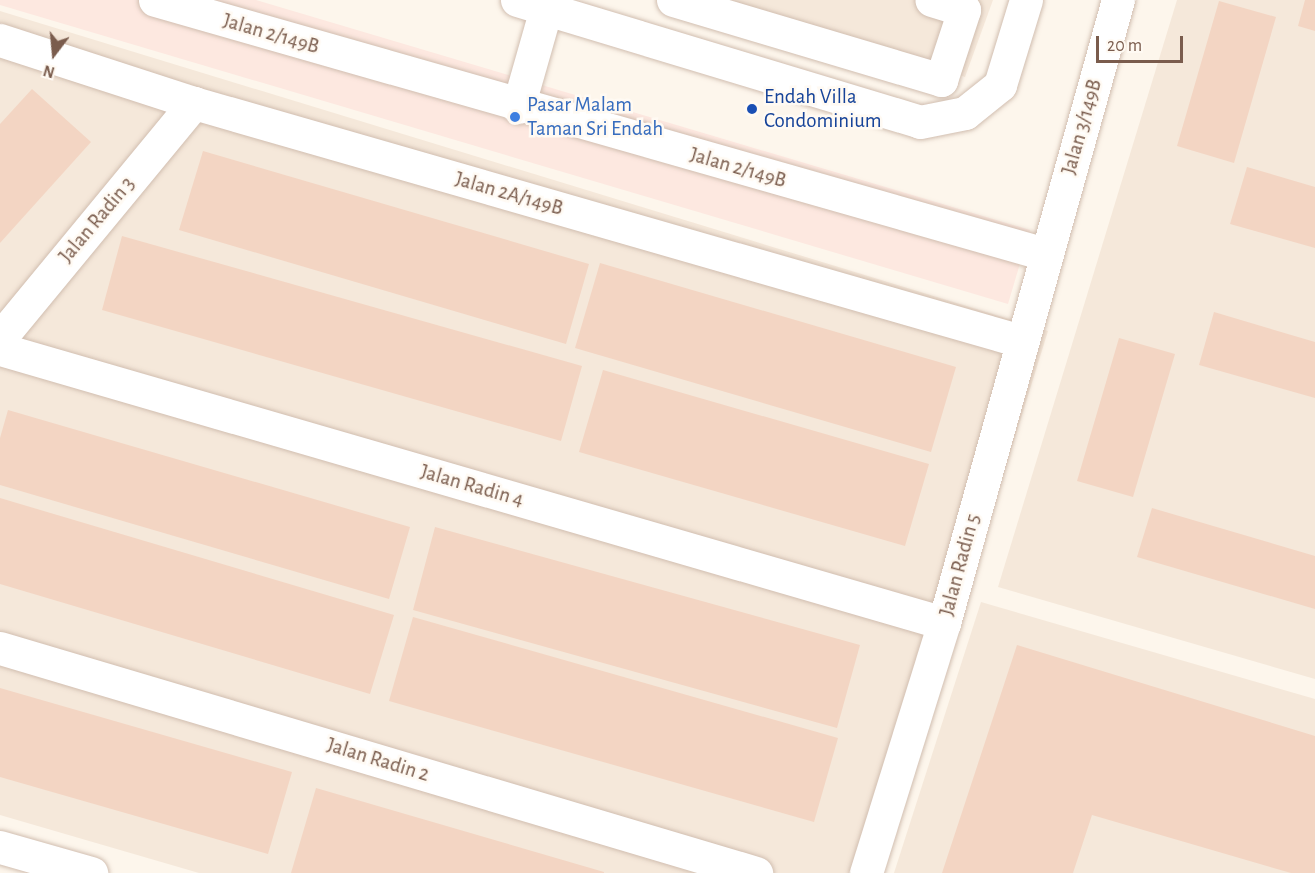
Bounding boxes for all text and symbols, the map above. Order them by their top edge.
street label: Jalan 2/149B [220,8,322,60]
north arrow [24,24,84,84]
scale bar [1099,24,1186,62]
text: 20 m [1107,37,1142,55]
text: N [41,62,57,81]
street label: Jalan 3/149B [1056,76,1108,178]
place label: Endah Villa Condominium [764,84,882,134]
place label: Pasar Malam Taman Sri Endah [527,92,663,142]
marker: Endah Villa Condominium [745,102,759,116]
marker: Pasar Malam Taman Sri Endah [508,110,522,124]
street label: Jalan 2/149B [687,142,789,194]
street label: Jalan 2A/149B [452,167,566,221]
street label: Jalan Radin 3 [54,172,140,268]
street label: Jalan Radin 4 [418,459,526,513]
street label: Jalan Radin 5 [934,511,986,619]
street label: Jalan Radin 2 [324,733,432,787]

